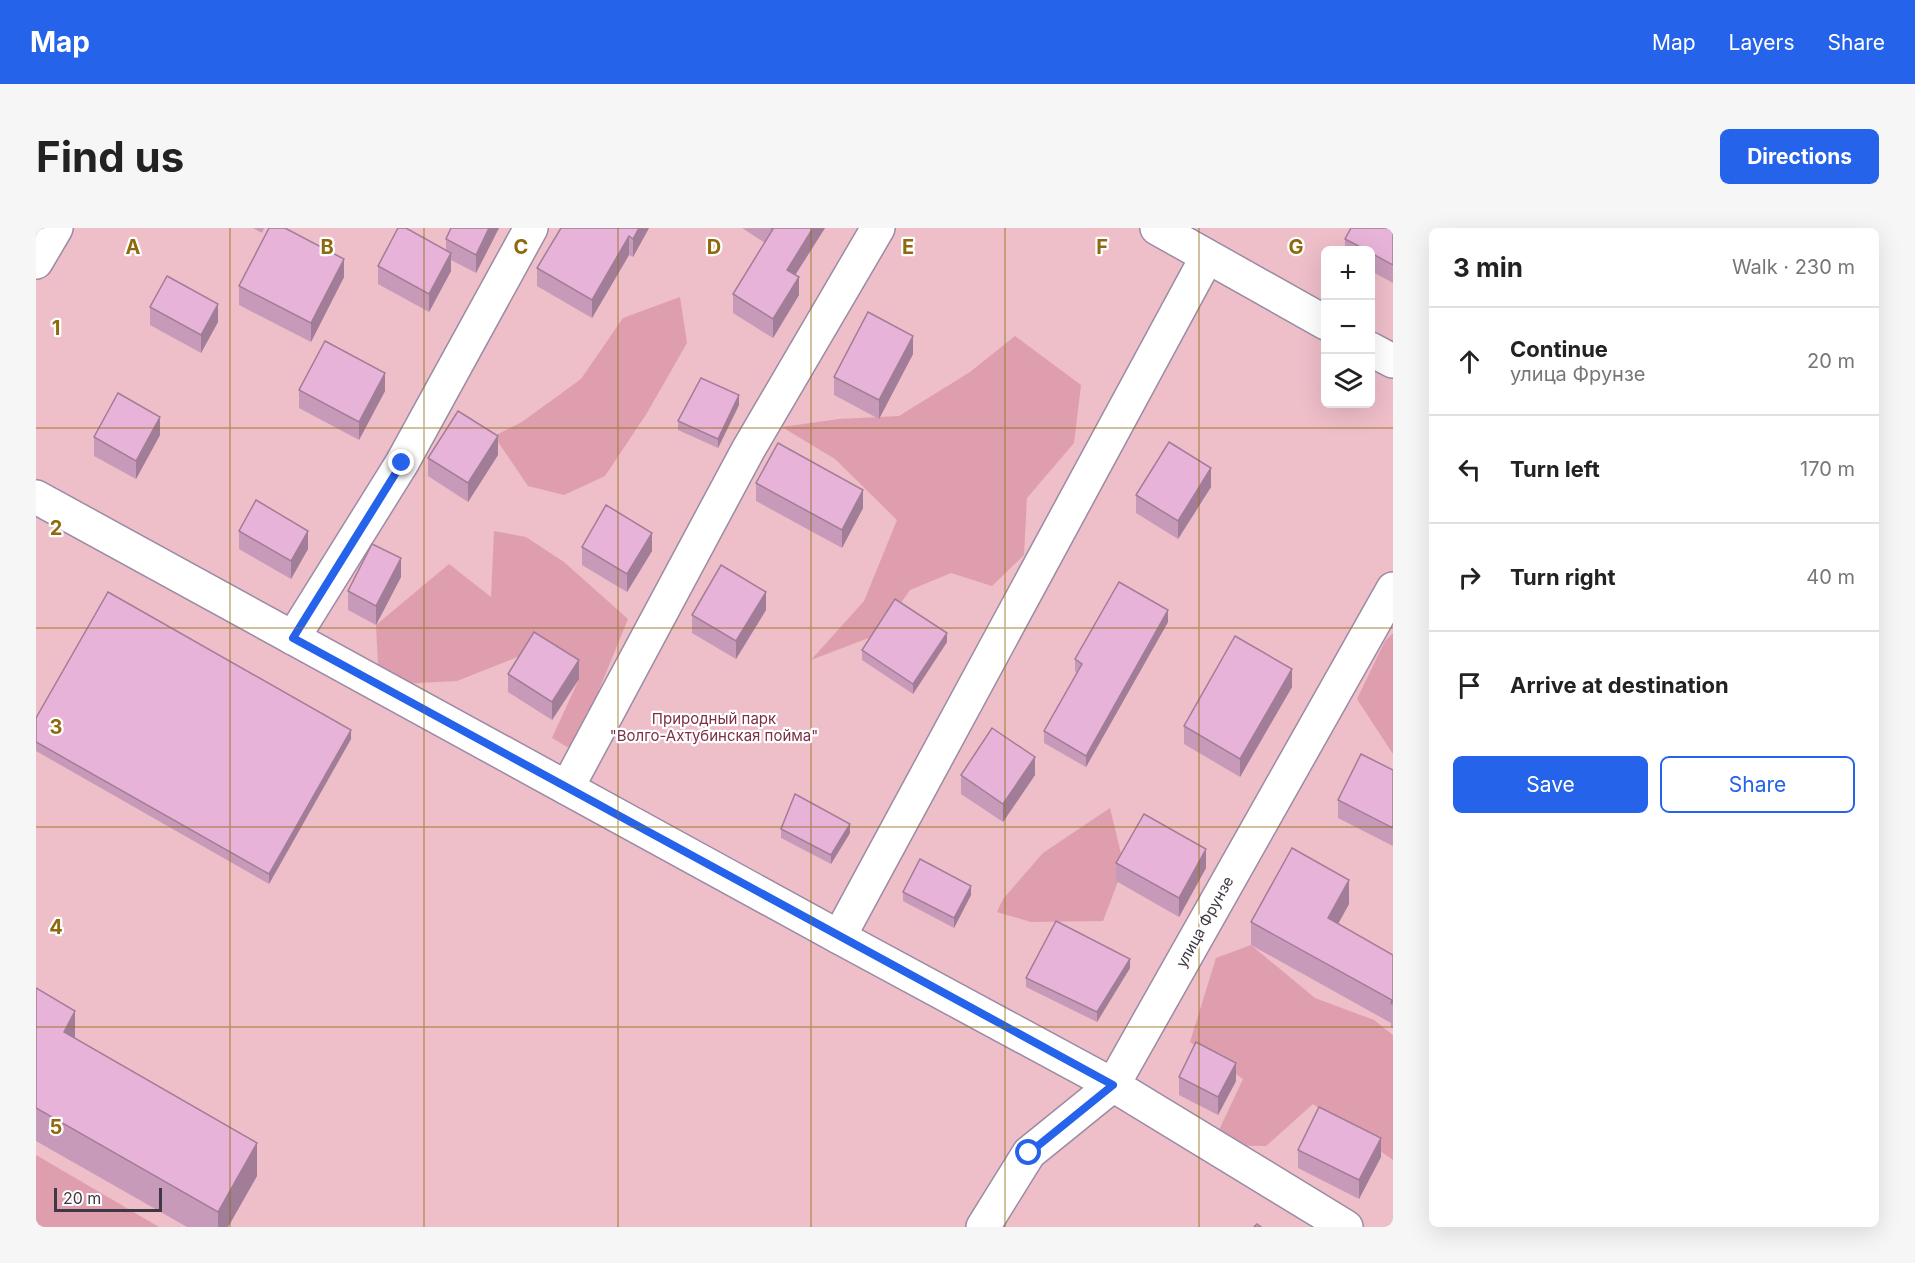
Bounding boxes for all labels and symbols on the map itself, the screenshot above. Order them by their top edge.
text: A [126,235,141,259]
text: B [320,235,334,259]
text: C [514,235,528,259]
text: D [707,235,721,259]
text: E [902,235,914,259]
text: F [1096,235,1108,259]
text: G [1288,235,1304,259]
text: 1 [52,316,60,340]
route end [388,449,414,475]
text: 2 [50,516,62,540]
park label: Природный парк "Волго-Ахтубинская пойма" [610,709,818,745]
text: 3 [50,715,62,739]
street label: улица Фрунзе [1172,873,1238,971]
text: 4 [49,915,63,939]
text: 5 [50,1115,62,1139]
route start [1015,1139,1041,1165]
scale bar [54,1185,162,1212]

